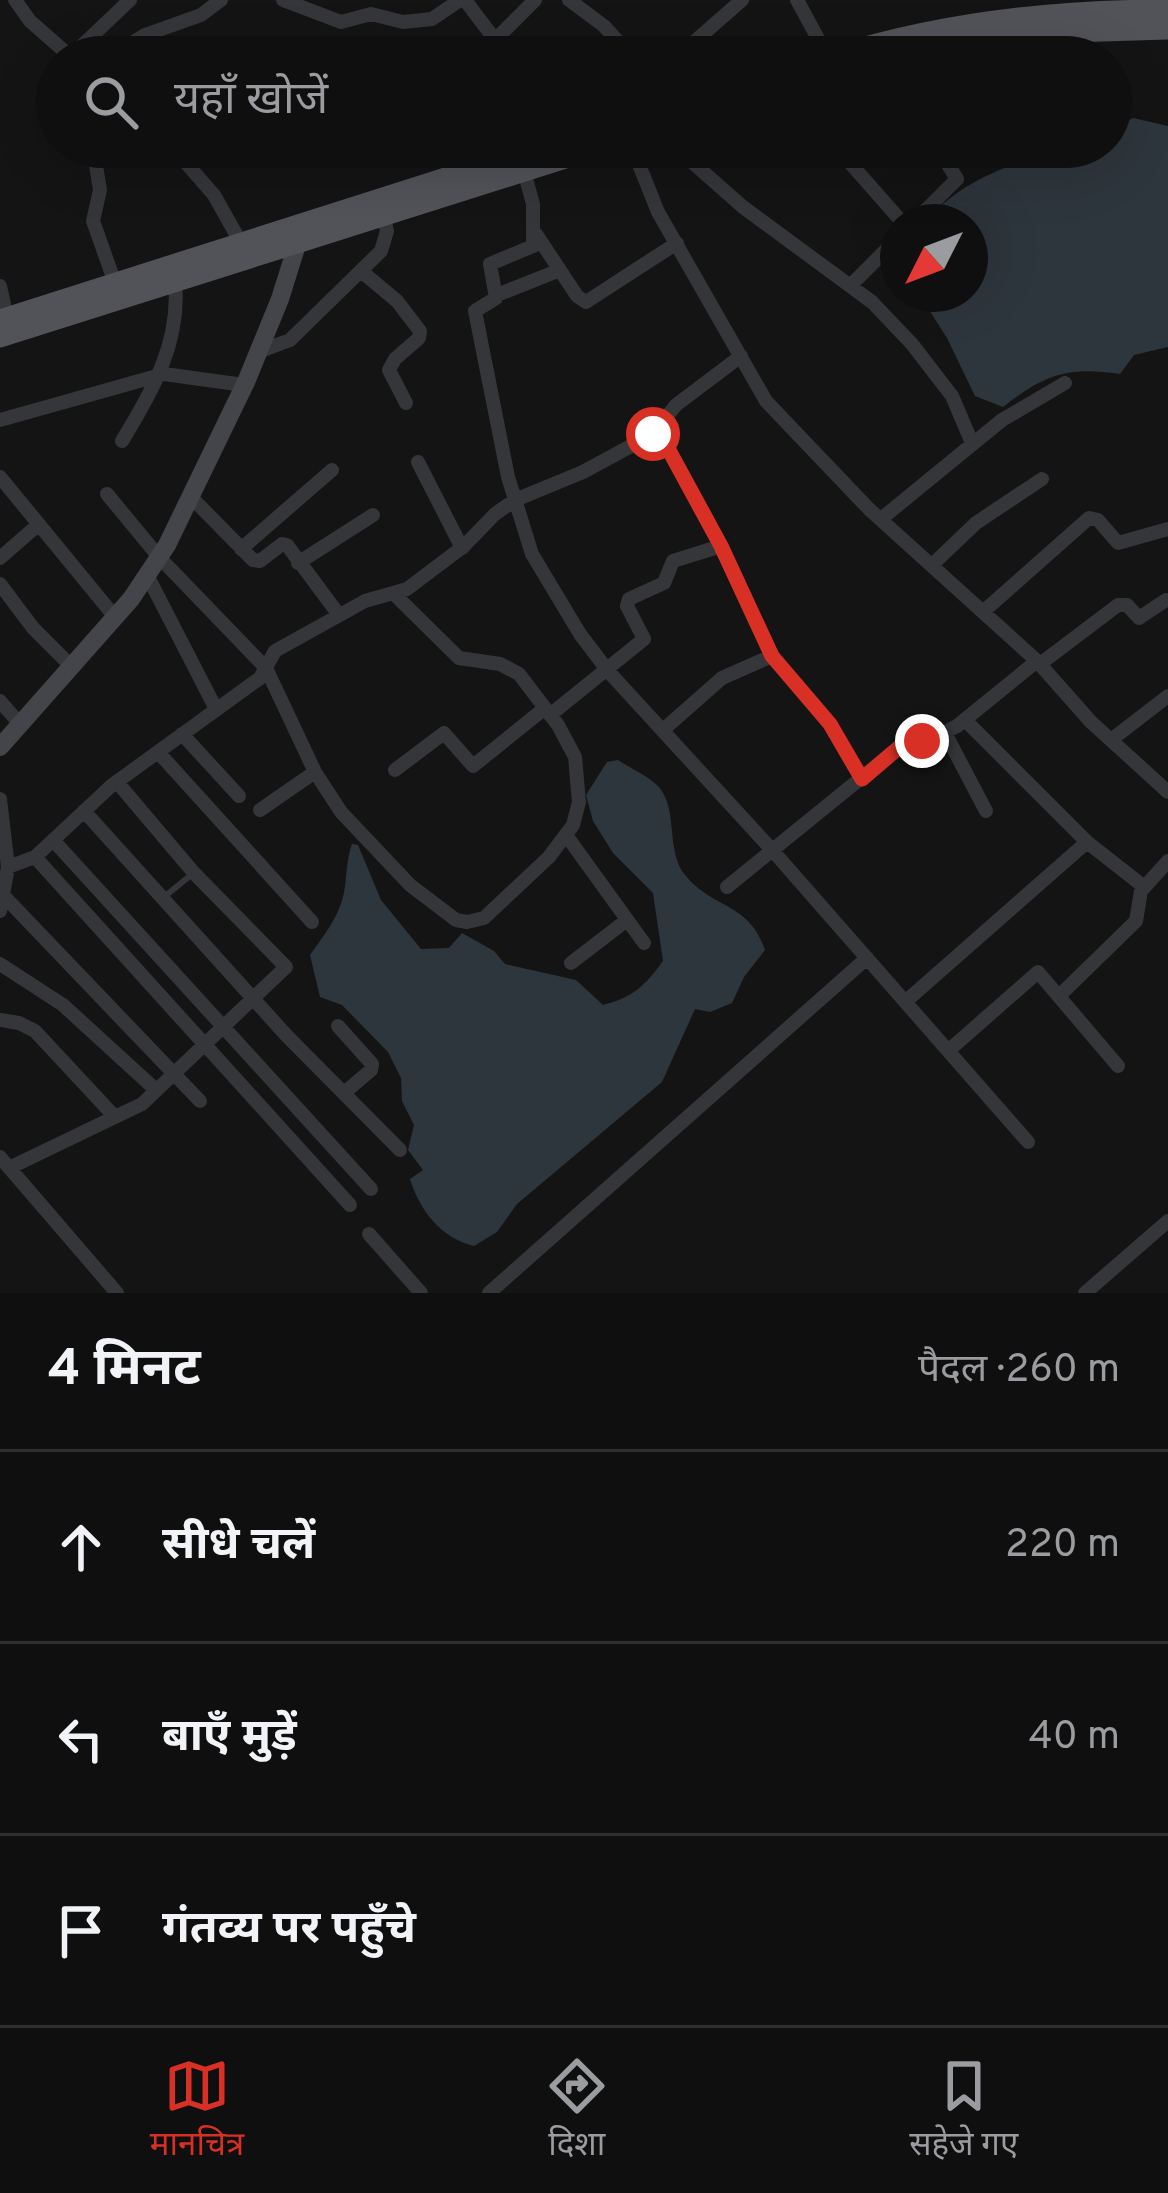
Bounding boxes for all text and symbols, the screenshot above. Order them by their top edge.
search box [36,36,1132,168]
icon: search [78,69,144,135]
text: यहाँ खोजें [174,73,328,130]
north arrow [880,204,988,312]
route start [626,407,680,461]
route end [895,714,949,768]
text: 4 मिनट [48,1339,201,1404]
text: पैदल · 260 m [918,1347,1120,1396]
icon: ahead [48,1514,114,1580]
text: सीधे चलें [162,1518,315,1575]
text: 220 m [1005,1522,1120,1571]
icon: left [48,1706,114,1772]
text: बाएँ मुड़ें [162,1710,297,1767]
text: 40 m [1029,1714,1120,1763]
icon: arrive [48,1898,114,1964]
text: गंतव्य पर पहुँचे [162,1902,416,1959]
tab: मानचित्र [150,2053,244,2168]
tab: दिशा [544,2053,610,2168]
tab: सहेजे गए [909,2053,1018,2168]

